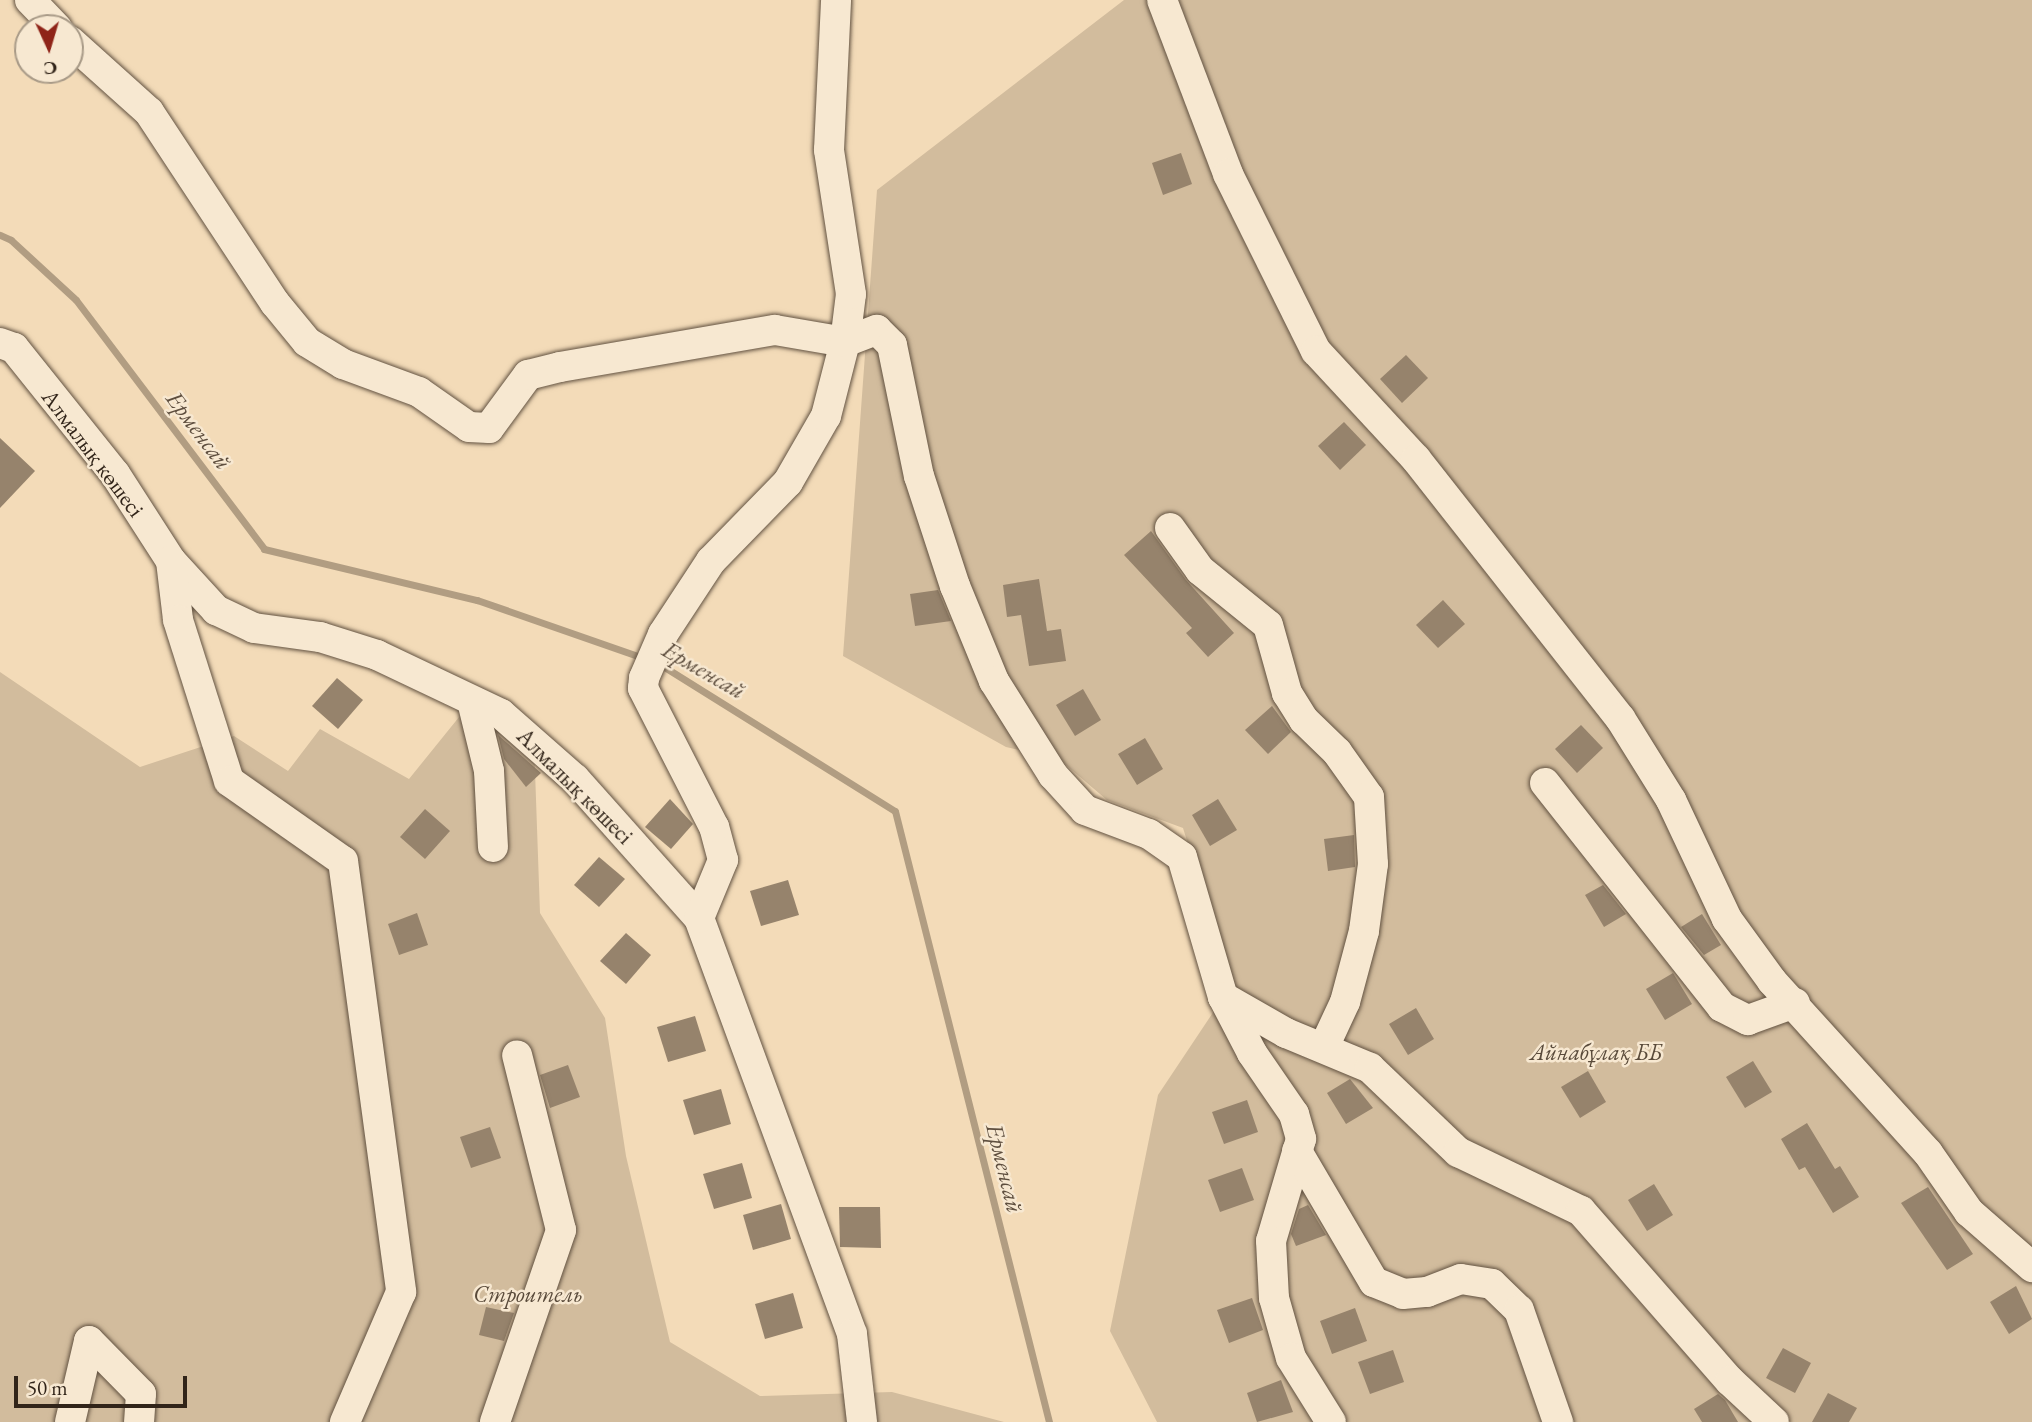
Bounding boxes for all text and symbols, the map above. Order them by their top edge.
north arrow [14,14,84,84]
text: С [43,56,58,81]
street label: Алмалық көшесі [36,384,150,522]
water label: Ерменсай [160,385,238,475]
water label: Ерменсай [658,635,750,705]
street label: Алмалық көшесі [511,722,639,850]
park label: Айнабұлақ ББ [1530,1038,1662,1066]
water label: Ерменсай [980,1121,1030,1215]
park label: Строитель [473,1280,583,1308]
scale bar [18,1362,191,1406]
text: 50 m [27,1374,68,1401]

